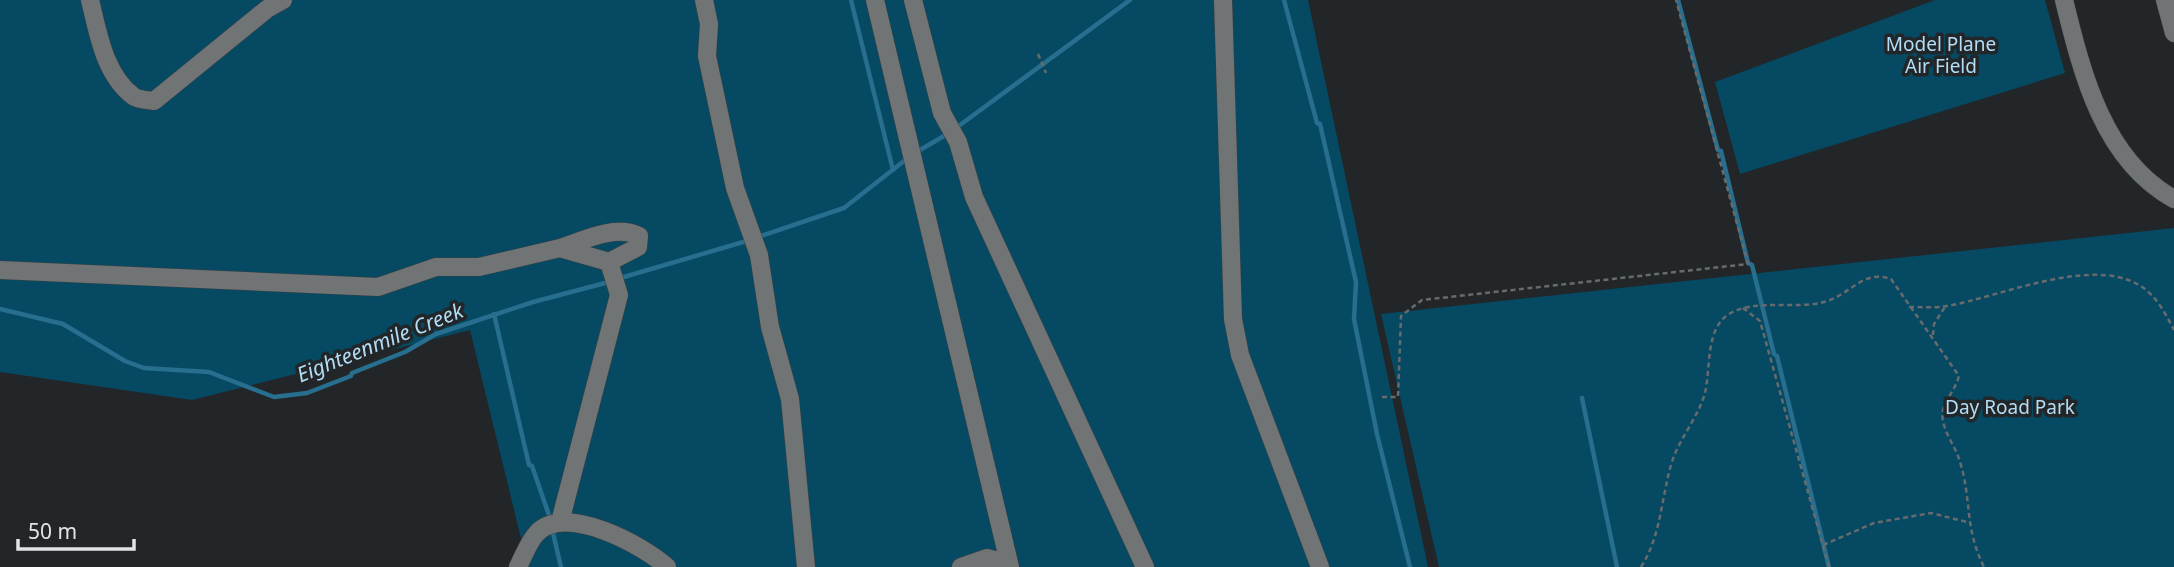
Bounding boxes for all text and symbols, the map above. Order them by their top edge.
park label: Model Plane Air Field [1886,31,1996,79]
water label: Eighteenmile Creek [292,295,469,388]
park label: Day Road Park [1945,394,2075,420]
scale bar [18,508,133,552]
text: 50 m [28,517,77,545]

